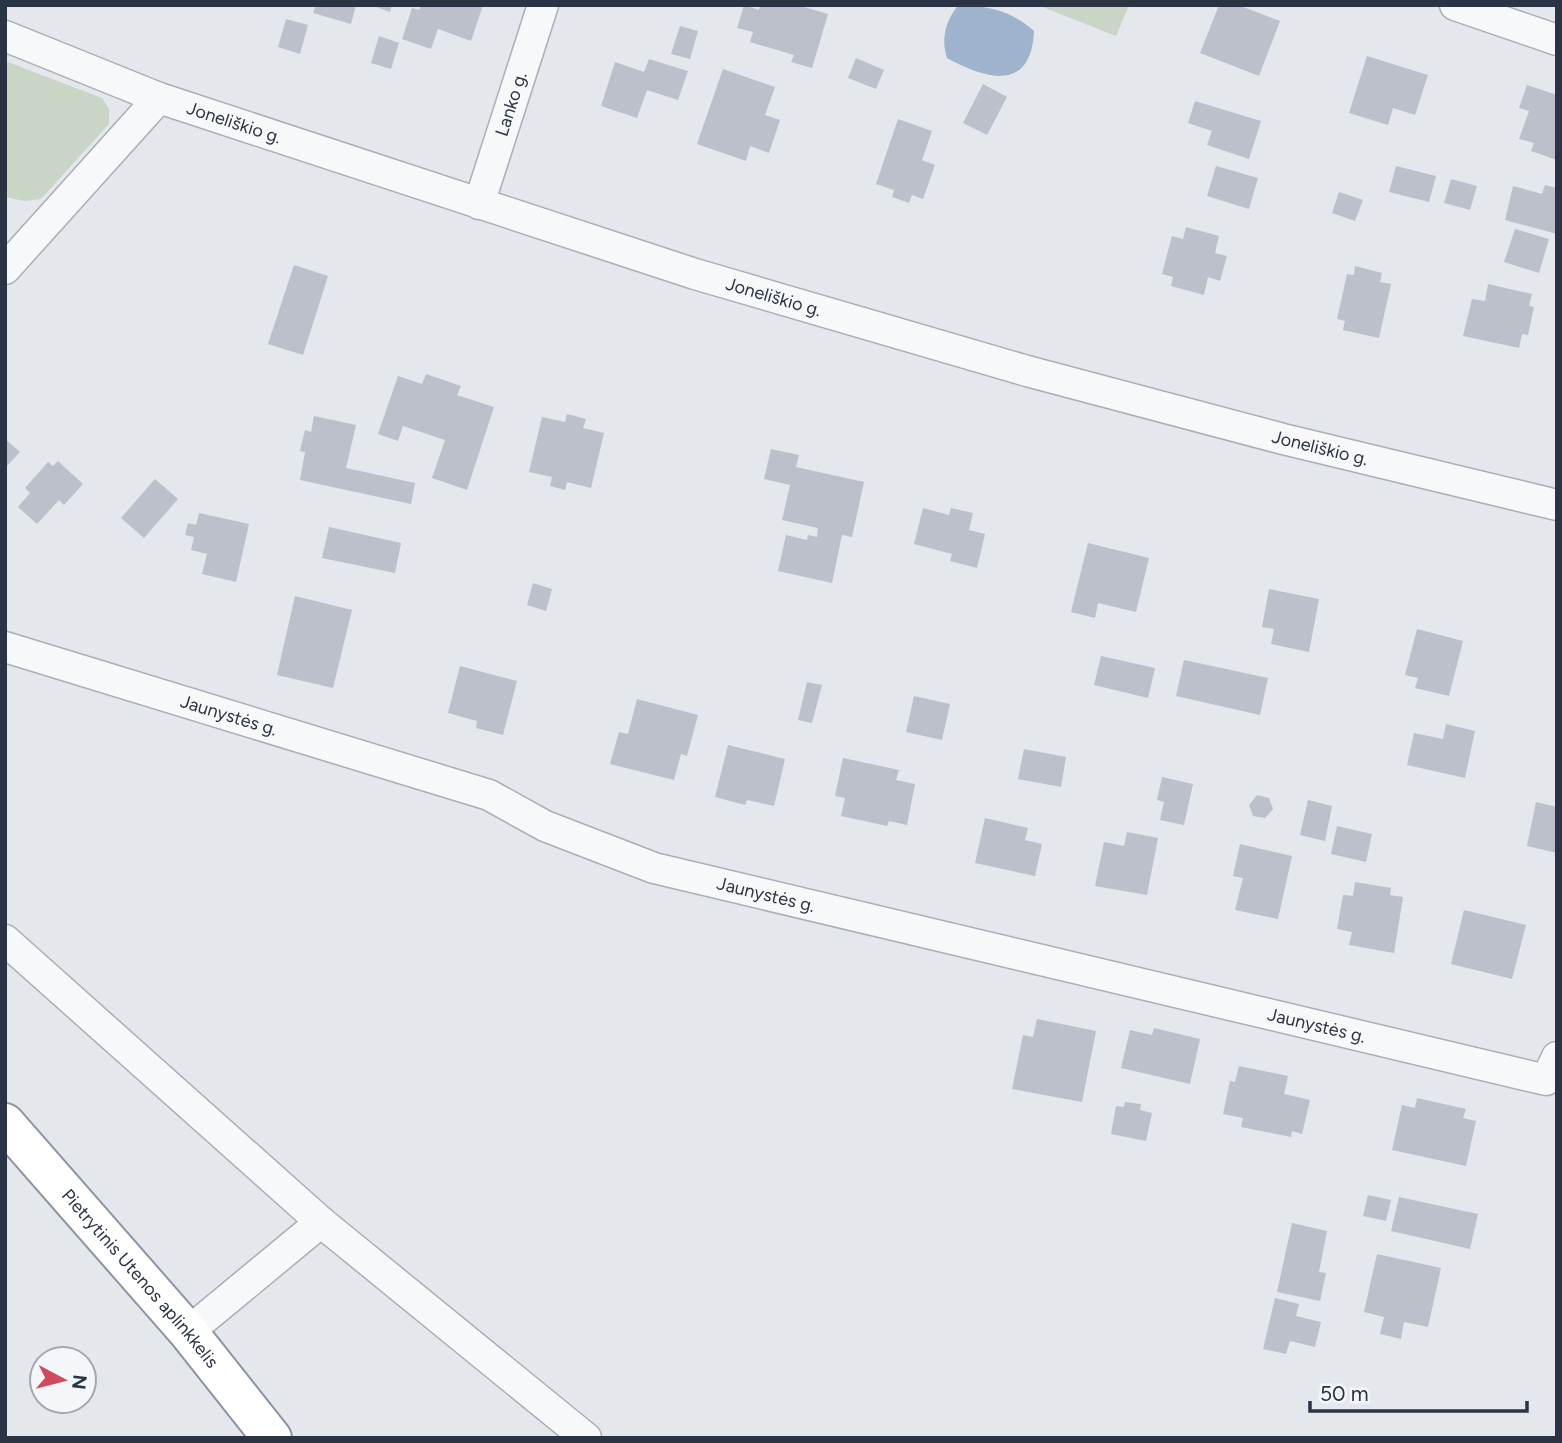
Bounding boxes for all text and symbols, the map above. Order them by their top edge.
street label: Lanko g. [491,69,532,139]
street label: Joneliškio g. [184,97,284,148]
street label: Joneliškio g. [723,273,824,321]
street label: Joneliškio g. [1269,426,1370,470]
street label: Jaunystės g. [178,690,280,741]
street label: Jaunystės g. [715,872,817,917]
street label: Jaunystės g. [1265,1003,1368,1048]
street label: Pietrytinis Utenos aplinkkelis [57,1184,223,1372]
north arrow [28,1345,98,1415]
scale bar [1310,1370,1527,1414]
text: N [67,1373,92,1391]
text: 50 m [1320,1381,1369,1406]

